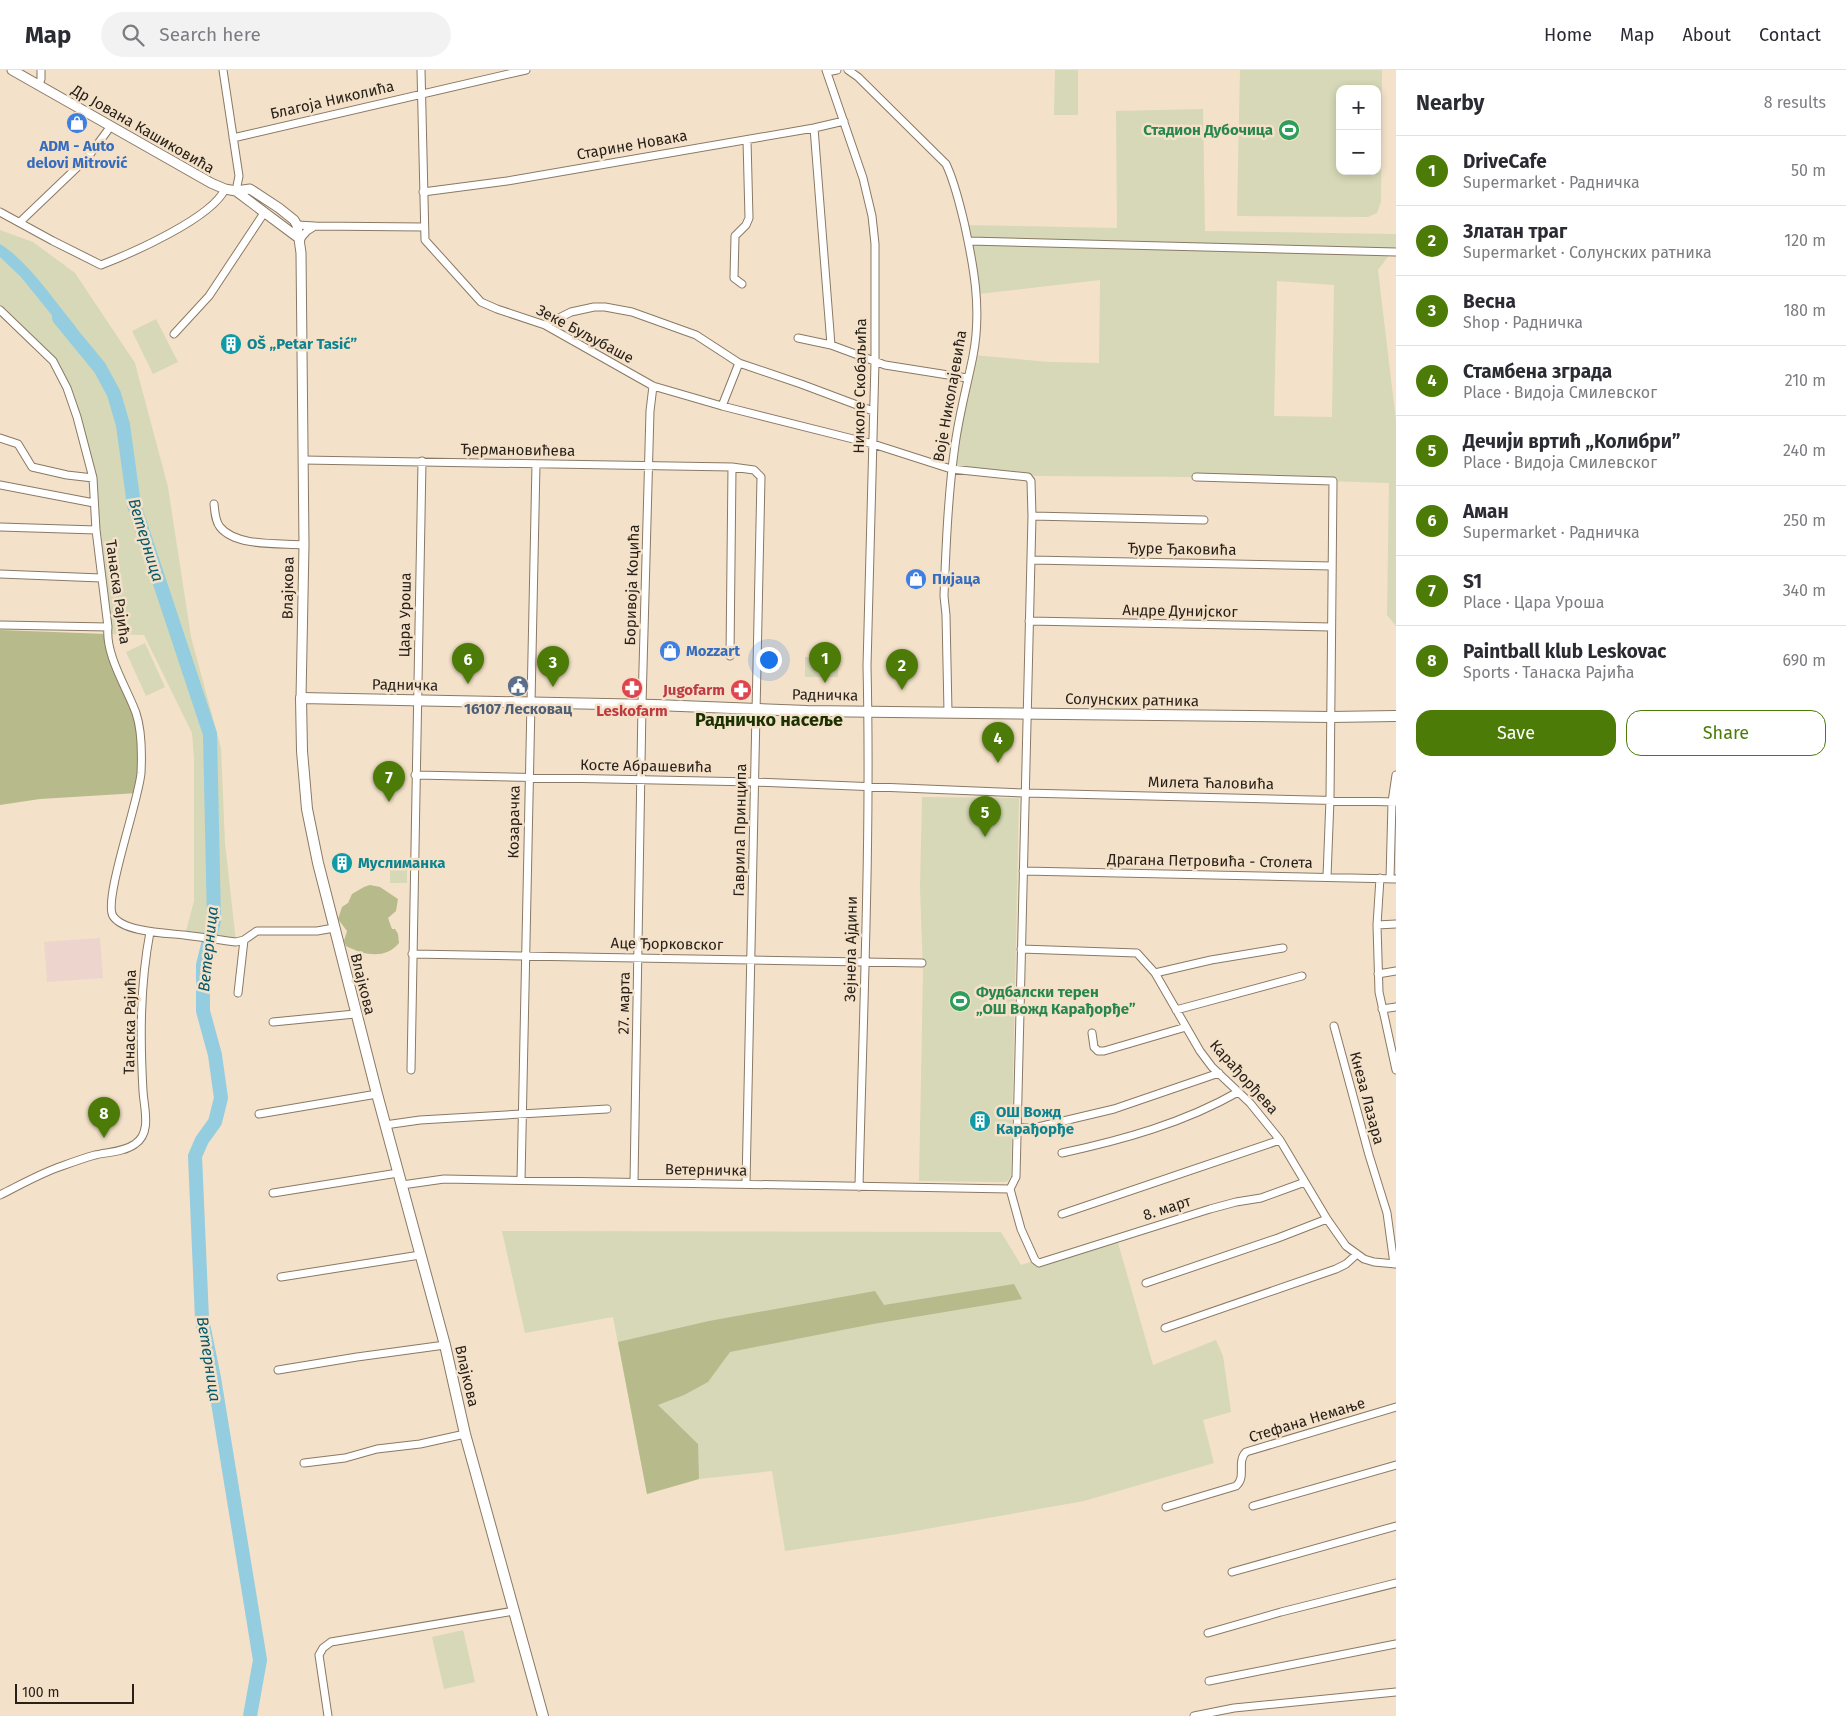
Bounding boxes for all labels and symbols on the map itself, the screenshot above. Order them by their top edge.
street label: Благоја Николића [268,77,396,123]
street label: Др Јована Кашиковића [68,80,217,177]
shop icon: ADM - Auto delovi Mitrović [65,111,89,135]
sports icon: Стадион Дубочица [1277,118,1301,142]
place label: Стадион Дубочица [1143,121,1273,139]
street label: Старине Новака [575,126,689,164]
place label: ADM - Auto delovi Mitrović [27,137,128,172]
street label: Зеке Буљубаше [533,301,637,367]
street label: Николе Скобаљића [850,318,870,454]
street label: Воје Николајевића [930,329,970,463]
building icon: OŠ „Petar Tasić” [219,332,243,356]
place label: OŠ „Petar Tasić” [247,335,358,353]
street label: Ђермановићева [460,440,576,460]
water label: Ветерница [124,496,168,584]
street label: Боривоја Коцића [621,524,643,646]
street label: Танаска Рајића [102,539,134,645]
street label: Ђуре Ђаковића [1127,539,1237,559]
street label: Влајкова [278,556,298,620]
shop icon: Пијаца [904,567,928,591]
place label: Пијаца [932,570,980,588]
street label: Цара Уроша [395,572,415,658]
street label: Андре Дунијског [1122,601,1238,621]
shop icon: Mozzart [658,639,682,663]
place label: Mozzart [686,642,740,660]
pin: 1 [809,642,841,683]
pin: 6 [452,643,484,684]
pin: 3 [537,646,569,687]
your location [756,647,782,673]
pin: 2 [886,649,918,690]
public building icon: 16107 Лесковац [506,674,530,698]
street label: Радничка [372,675,438,695]
pharmacy icon: Leskofarm [620,676,644,700]
pharmacy icon: Jugofarm [729,678,753,702]
place label: Jugofarm [662,681,725,699]
street label: Радничка [792,685,858,705]
street label: Солунских ратника [1065,690,1199,710]
place label: 16107 Лесковац [464,700,572,718]
place label: Leskofarm [596,702,668,720]
district label: Радничко насеље [695,709,843,731]
pin: 4 [982,722,1014,763]
street label: Косте Абрашевића [580,756,712,776]
pin: 7 [373,761,405,802]
street label: Гаврила Принципа [730,763,750,897]
street label: Милета Ћаловића [1148,773,1274,793]
street label: Козарачка [504,785,524,859]
pin: 5 [969,796,1001,837]
street label: Драгана Петровића - Столета [1106,850,1313,872]
building icon: Муслиманка [330,851,354,875]
place label: Муслиманка [358,854,445,872]
street label: Зејнела Ајдини [841,896,861,1002]
water label: Ветерница [194,905,222,993]
street label: Аце Ђорковског [611,934,724,954]
street label: Влајкова [347,951,379,1017]
street label: Танаска Рајића [120,969,140,1075]
street label: 27. марта [614,972,634,1034]
place label: Фудбалски терен „ОШ Вожд Карађорђе” [976,983,1136,1018]
sports icon: Фудбалски терен „ОШ Вожд Карађорђе” [948,989,972,1013]
street label: Карађорђева [1206,1036,1282,1118]
street label: Кнеза Лазара [1346,1050,1388,1146]
pin: 8 [88,1097,120,1138]
place label: ОШ Вожд Карађорђе [996,1103,1074,1138]
building icon: ОШ Вожд Карађорђе [968,1109,992,1133]
street label: Ветерничка [665,1160,747,1180]
street label: 8. март [1141,1192,1193,1224]
water label: Ветерница [193,1315,225,1403]
street label: Влајкова [451,1343,483,1409]
street label: Стефана Немање [1247,1394,1367,1446]
scale bar [15,1681,134,1704]

